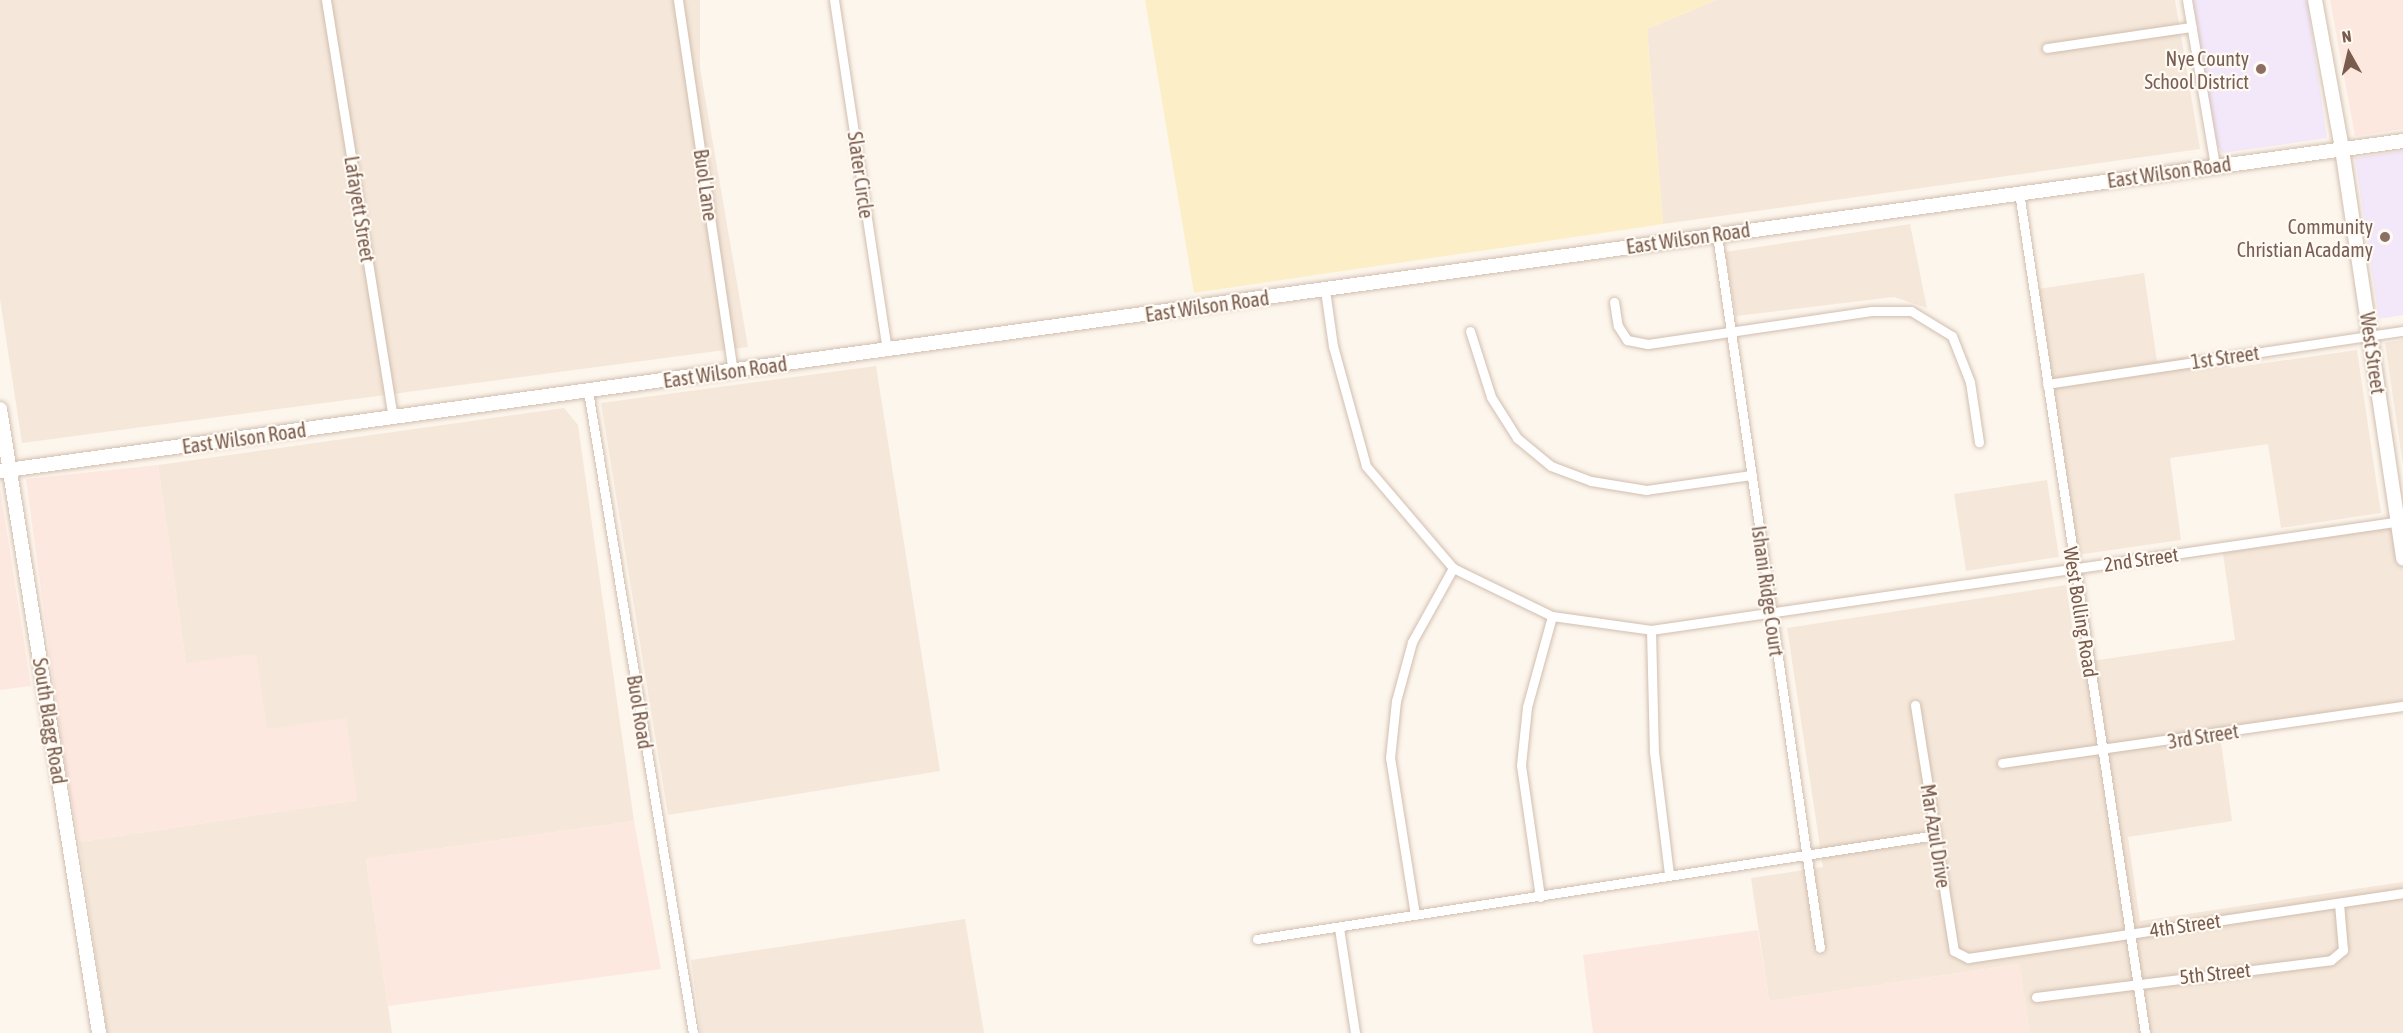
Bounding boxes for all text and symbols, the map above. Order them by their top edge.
north arrow [2319,24,2379,84]
text: N [2341,27,2352,46]
place label: Nye County School District [2144,46,2249,93]
marker: Nye County School District [2254,62,2268,76]
street label: Slater Circle [843,130,879,220]
street label: Buol Lane [689,147,723,223]
street label: East Wilson Road [2106,151,2232,193]
street label: Lafayett Street [340,154,380,264]
place label: Community Christian Acadamy [2237,214,2373,261]
street label: East Wilson Road [1625,217,1751,259]
marker: Community Christian Acadamy [2378,230,2392,244]
street label: East Wilson Road [1144,285,1270,327]
street label: West Street [2355,311,2391,395]
street label: 1st Street [2189,340,2261,374]
street label: East Wilson Road [662,351,788,393]
street label: East Wilson Road [181,417,307,459]
street label: Ishani Ridge Court [1747,524,1789,658]
street label: 2nd Street [2102,542,2180,576]
street label: West Bolling Road [2059,545,2103,679]
street label: South Blagg Road [28,656,72,786]
street label: Buol Road [622,673,658,751]
street label: 3rd Street [2166,719,2240,753]
street label: Mar Azul Drive [1916,782,1956,890]
street label: 4th Street [2148,908,2222,942]
street label: 5th Street [2178,957,2252,989]

